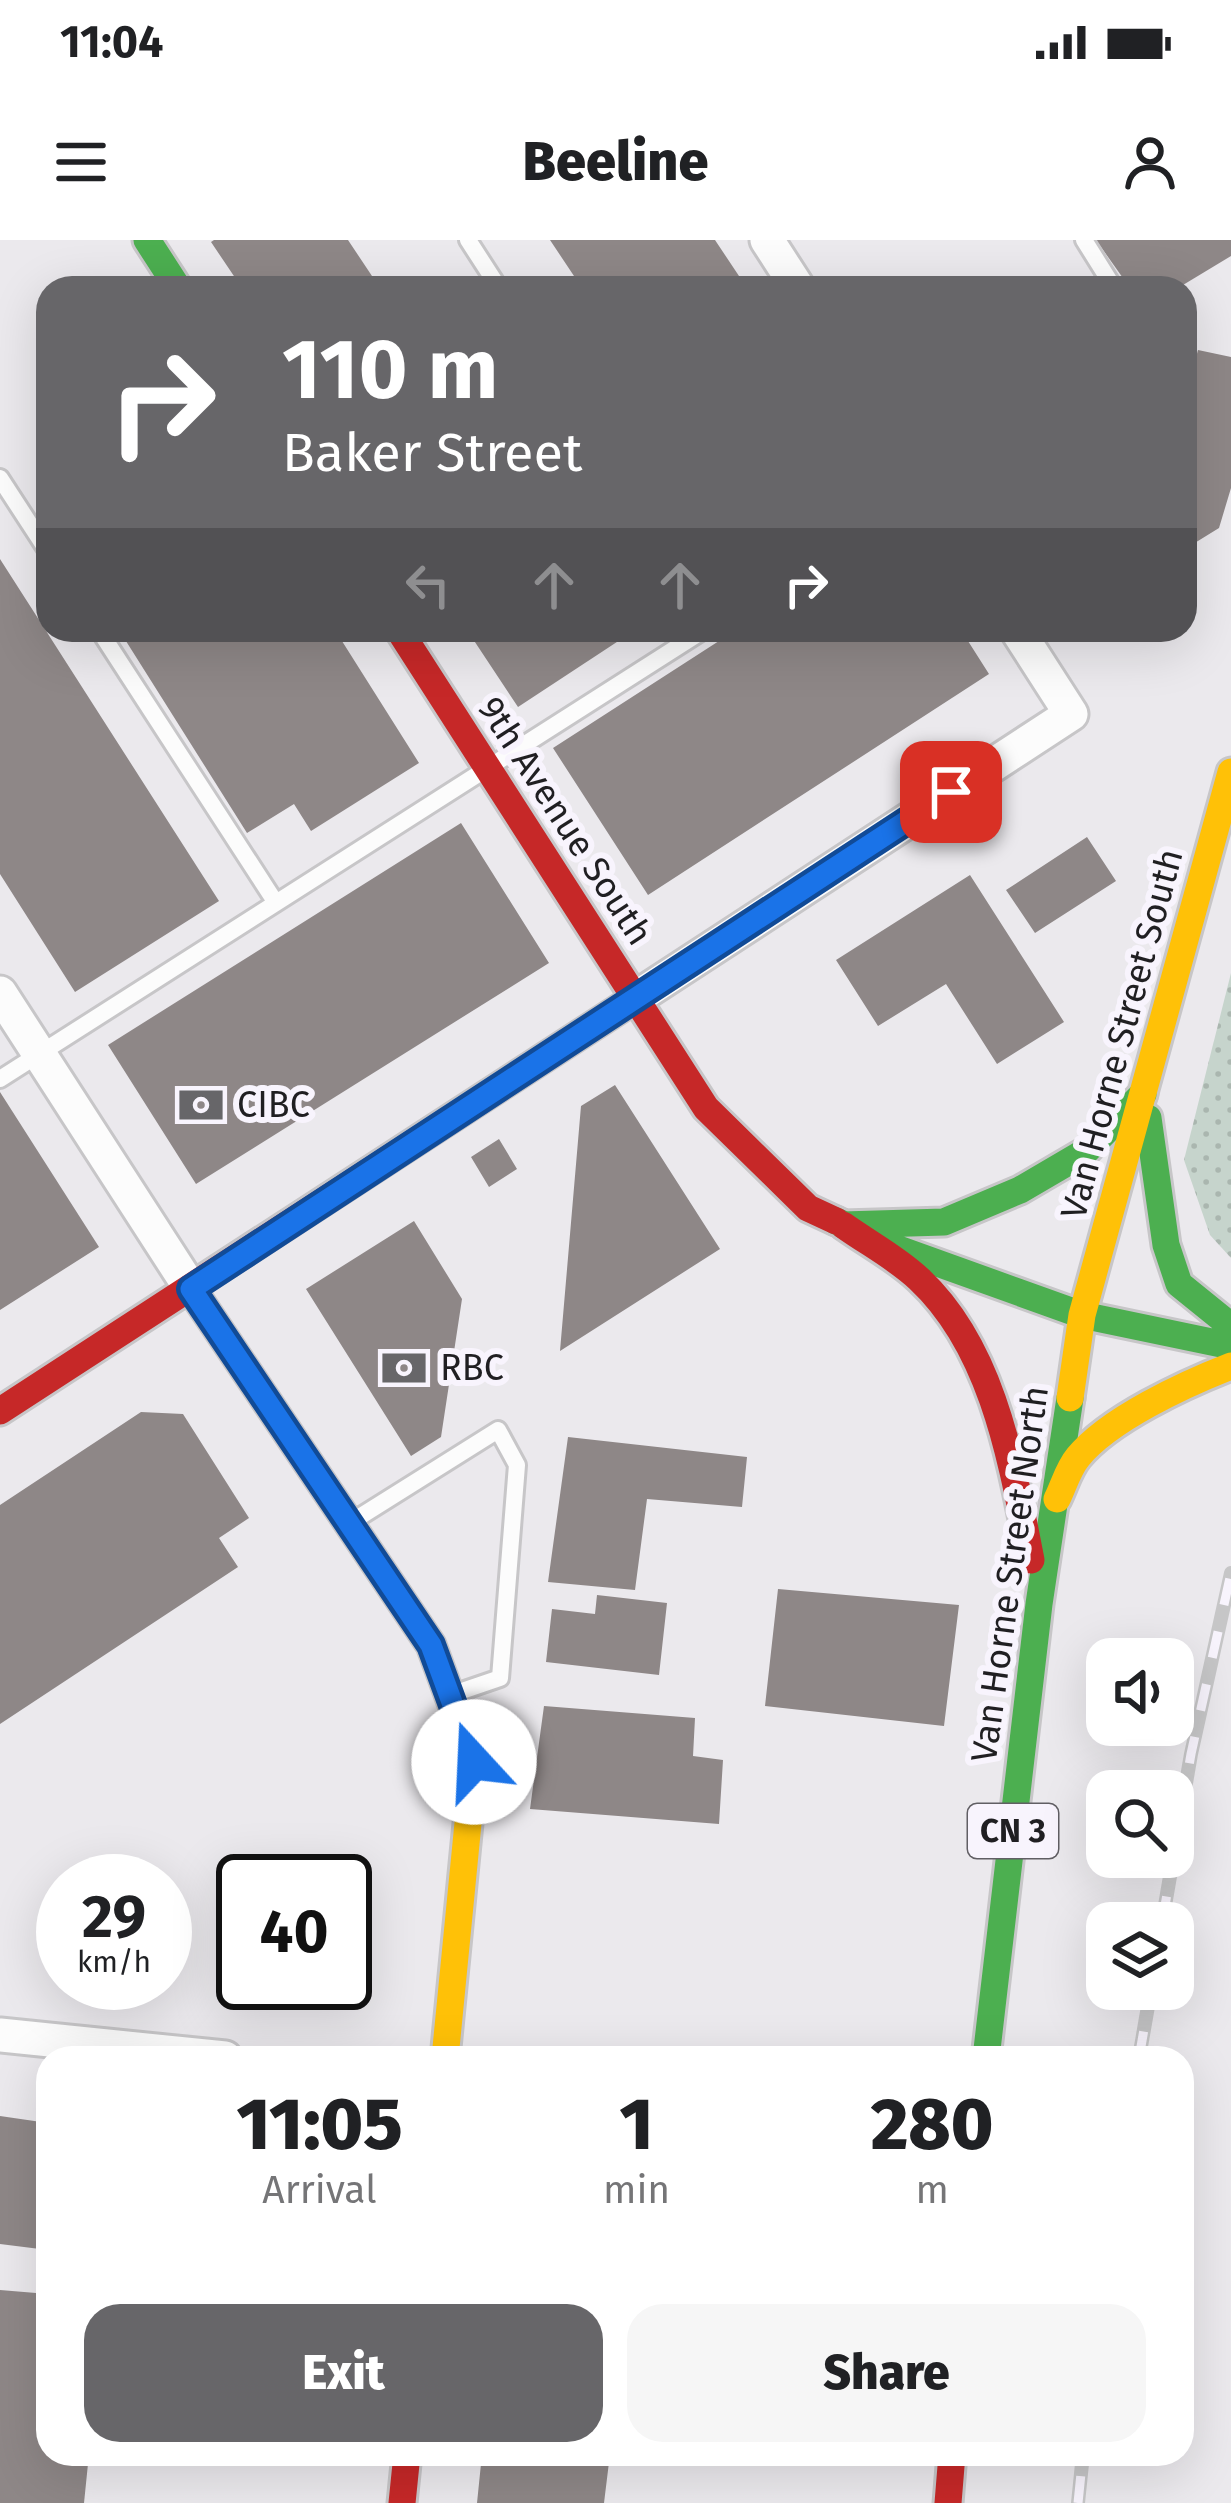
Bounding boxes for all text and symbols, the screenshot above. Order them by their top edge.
text: 11:04 [60,15,164,69]
icon: menu [48,129,114,195]
icon: person [1117,129,1183,195]
text: Beeline [523,130,708,194]
text: 110 m [282,319,498,420]
icon: right [84,324,240,480]
text: Baker Street [282,421,582,485]
icon: left [395,552,461,618]
icon: ahead [521,552,587,618]
icon: ahead [647,552,713,618]
icon: right [773,552,839,618]
street label: 9th Avenue South [468,689,662,953]
pin [900,741,1002,843]
icon: arrive [918,759,984,825]
street label: Van Horne Street South [1051,844,1193,1224]
bank icon: CIBC [176,1080,226,1130]
place label: CIBC [237,1083,310,1127]
bank icon: RBC [379,1343,429,1393]
place label: RBC [440,1346,504,1390]
street label: Van Horne Street North [962,1383,1058,1765]
map controls [1086,1638,1194,2010]
button: sound [1086,1638,1194,1746]
position arrow [411,1699,537,1825]
button: search [1086,1770,1194,1878]
road number: CN 3 [968,1804,1058,1858]
speed limit sign: 40 [216,1854,372,2010]
text: 29 [82,1881,146,1953]
button: layers [1086,1902,1194,2010]
text: km/h [77,1944,151,1980]
text: 11:05 [236,2082,403,2168]
text: 1 [620,2082,654,2168]
text: 280 [871,2082,994,2168]
text: Arrival [262,2167,377,2213]
text: min [603,2167,670,2213]
text: m [915,2167,949,2213]
button: Exit [84,2304,603,2442]
button: Share [627,2304,1146,2442]

